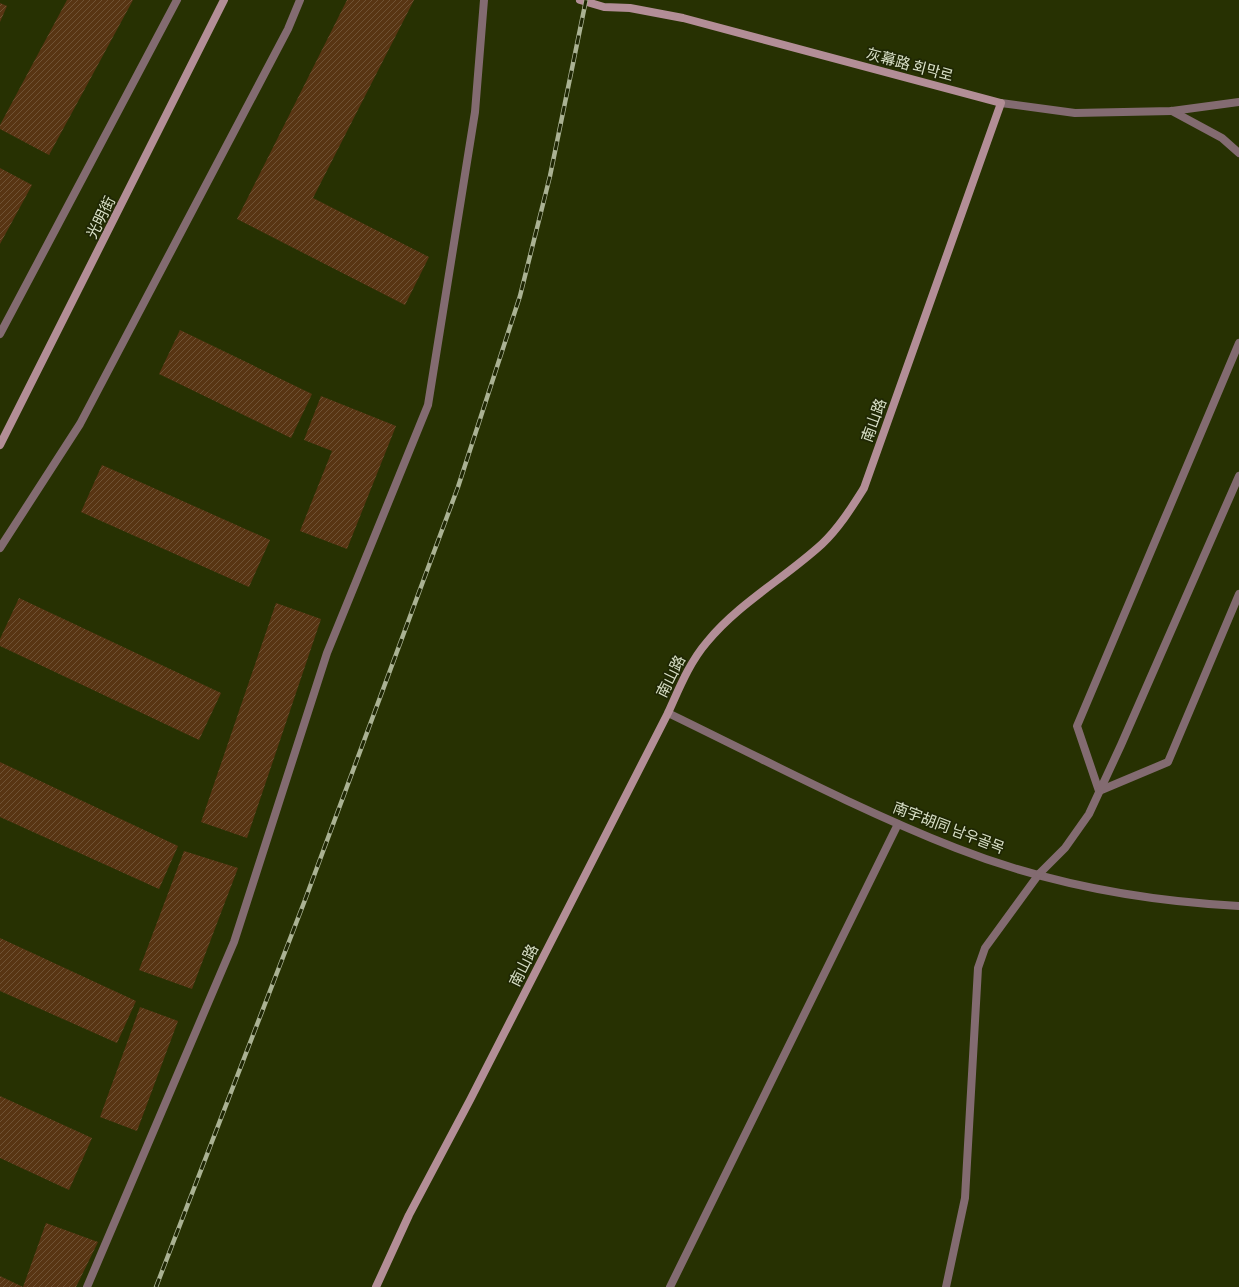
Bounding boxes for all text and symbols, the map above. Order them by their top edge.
street label: 灰幕路 회막로 [865,44,955,84]
street label: 光明街 [82,193,118,241]
street label: 南山路 [857,396,889,444]
street label: 南山路 [652,652,688,700]
street label: 南宇胡同 남우골목 [891,797,1007,857]
street label: 南山路 [505,941,541,989]

